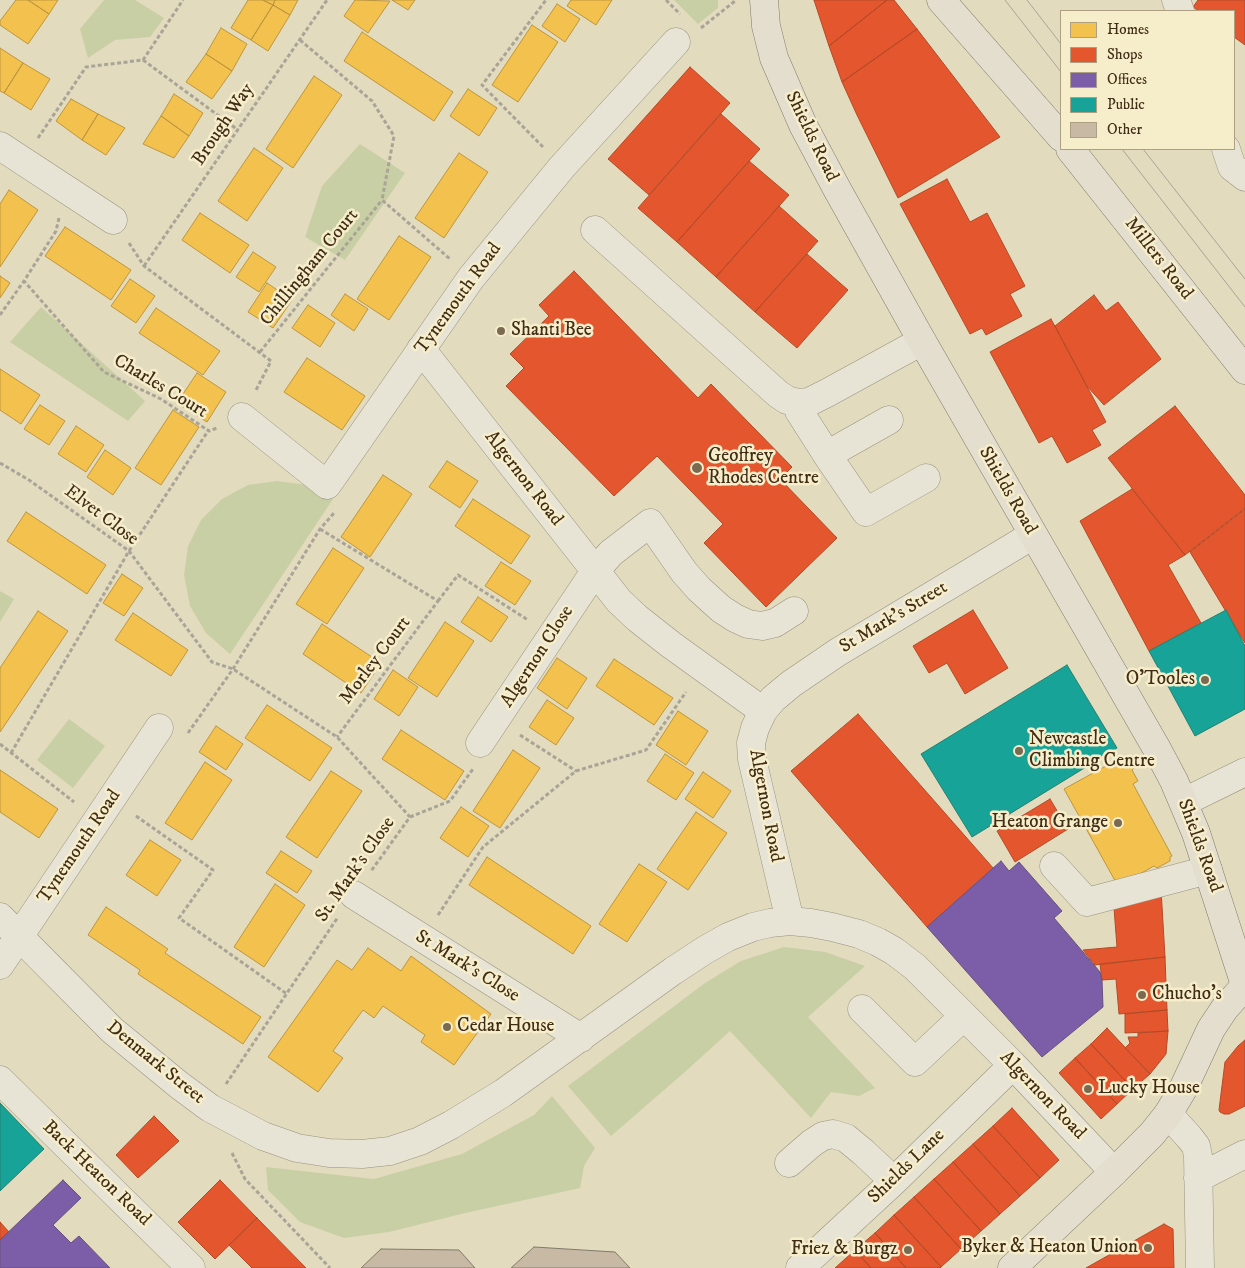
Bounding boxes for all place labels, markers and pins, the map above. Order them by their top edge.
place label: Shanti Bee [511,320,592,342]
marker: Shanti Bee [495,325,507,337]
place label: Geoffrey Rhodes Centre [708,446,819,490]
marker: Geoffrey Rhodes Centre [690,461,704,475]
place label: O'Tooles [1126,669,1195,691]
marker: O'Tooles [1199,674,1211,686]
place label: Newcastle Climbing Centre [1029,729,1155,773]
marker: Newcastle Climbing Centre [1013,745,1025,757]
place label: Heaton Grange [992,812,1108,834]
marker: Heaton Grange [1112,817,1124,829]
place label: Chucho's [1152,984,1222,1006]
marker: Chucho's [1136,989,1148,1001]
place label: Cedar House [457,1016,554,1038]
marker: Cedar House [441,1021,453,1033]
place label: Lucky House [1098,1078,1200,1100]
marker: Lucky House [1082,1083,1094,1095]
place label: Byker & Heaton Union [961,1237,1138,1259]
place label: Friez & Burgz [791,1239,898,1261]
marker: Byker & Heaton Union [1142,1242,1154,1254]
marker: Friez & Burgz [902,1244,914,1256]

